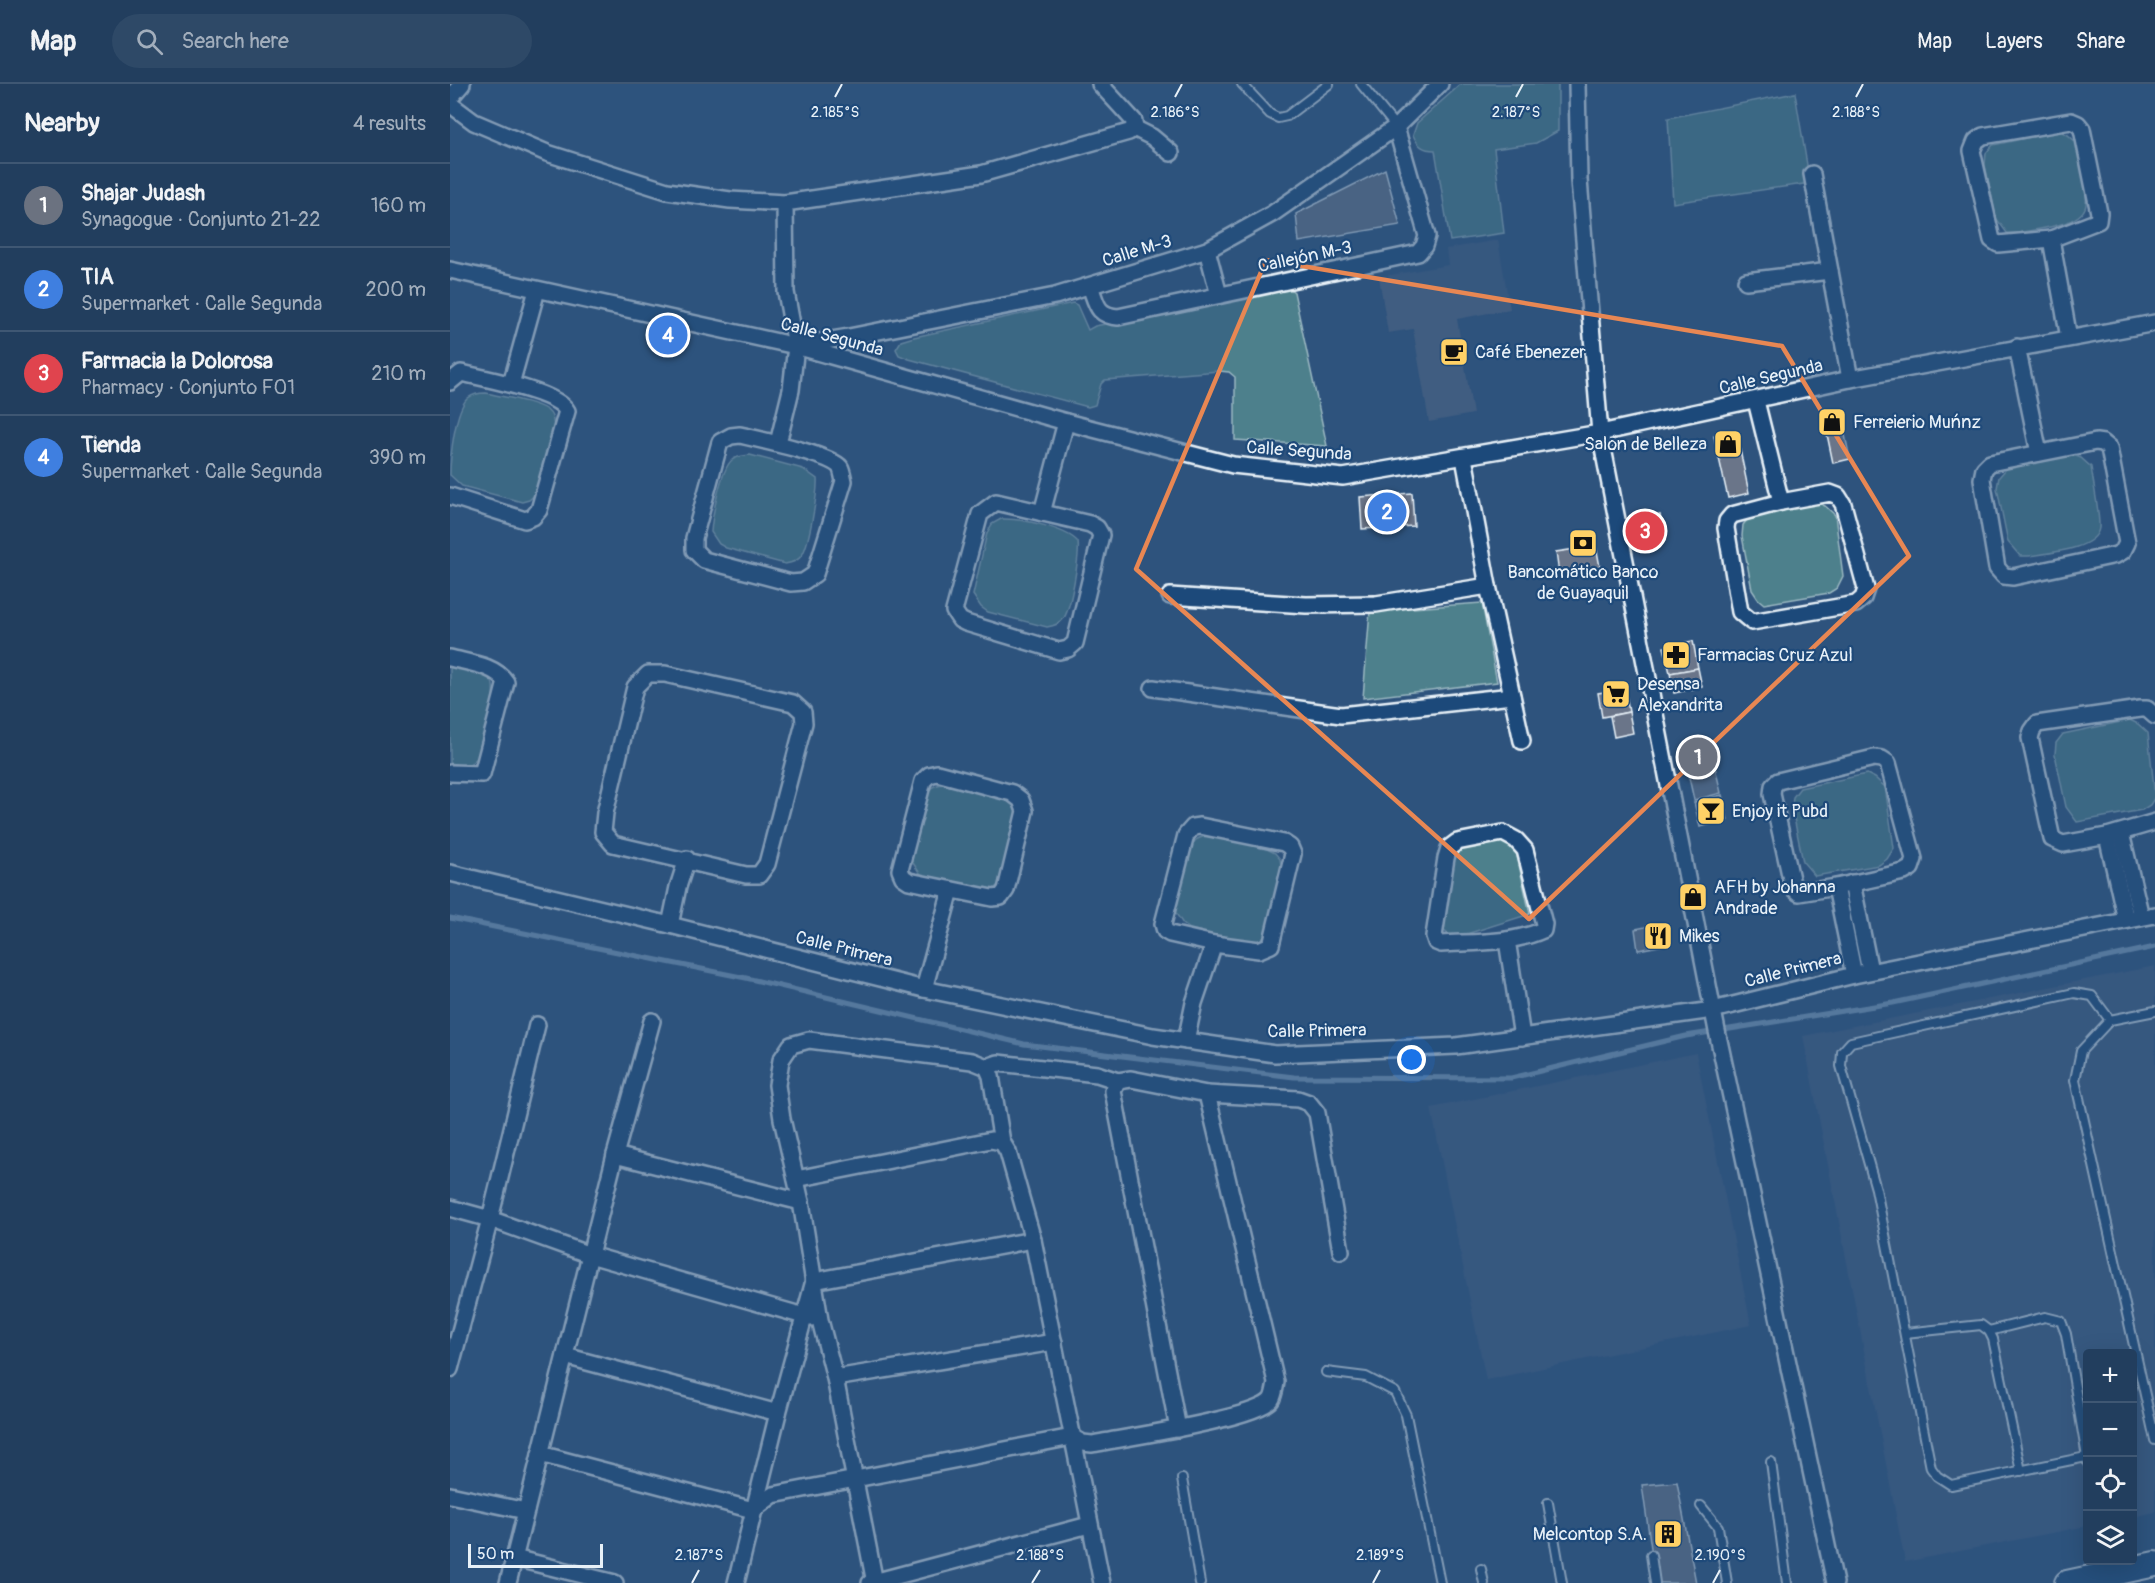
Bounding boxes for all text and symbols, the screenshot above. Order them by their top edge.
search box [112,14,532,68]
text: Map [30,24,76,59]
icon: search [133,25,166,58]
text: Search here [181,27,289,55]
text: Map [1917,28,1952,55]
text: Layers [1985,28,2043,55]
text: Share [2076,28,2125,55]
text: 2.185°S [811,103,859,122]
text: 2.186°S [1150,103,1200,122]
text: 2.187°S [1492,103,1540,122]
text: 2.188°S [1832,103,1880,122]
text: Nearby [24,107,100,139]
text: 4 results [353,111,426,136]
text: Shajar Judash [81,179,205,207]
text: 1 [40,193,47,218]
text: 160 m [371,193,426,218]
text: Synagogue · Conjunto 21-22 [81,207,320,232]
street label: Calle M-3 [1099,230,1175,272]
street label: Callejón M-3 [1256,236,1354,278]
text: TIA [81,263,114,291]
text: 2 [38,277,49,302]
text: 200 m [365,277,426,302]
text: Supermarket · Calle Segunda [81,291,322,316]
pin: 4 [648,312,688,358]
street label: Calle Segunda [778,312,886,362]
cafe icon: Café Ebenezer [1438,336,1470,368]
place label: Café Ebenezer [1475,341,1586,364]
text: Farmacia la Dolorosa [81,347,273,375]
street label: Calle Segunda [1717,354,1825,400]
text: 3 [38,361,49,386]
text: 210 m [371,361,426,386]
text: Pharmacy · Conjunto F01 [81,375,295,400]
shop icon: Ferreierio Muńnz [1816,406,1848,438]
place label: Ferreierio Muńnz [1853,411,1981,434]
shop icon: Salon de Belleza [1712,428,1744,460]
text: Tienda [81,431,141,459]
place label: Salon de Belleza [1584,433,1707,456]
street label: Calle Segunda [1245,436,1353,466]
text: 4 [38,445,49,470]
text: 390 m [369,445,426,470]
text: Supermarket · Calle Segunda [81,459,322,484]
pin: 2 [1368,490,1406,534]
pin: 3 [1626,508,1664,554]
bank icon: Bancomático Banco de Guayaquil [1567,527,1599,559]
place label: Bancomático Banco de Guayaquil [1507,561,1659,605]
pharmacy icon: Farmacias Cruz Azul [1660,639,1692,671]
place label: Farmacias Cruz Azul [1697,644,1853,667]
place label: Desensa Alexandrita [1637,673,1723,717]
supermarket icon: Desensa Alexandrita [1600,678,1632,710]
pin: 1 [1678,734,1718,780]
bar icon: Enjoy it Pubd [1695,795,1727,827]
place label: Enjoy it Pubd [1732,800,1828,823]
place label: AFH by Johanna Andrade [1714,876,1836,920]
shop icon: AFH by Johanna Andrade [1677,881,1709,913]
restaurant icon: Mikes [1642,920,1674,952]
place label: Mikes [1679,925,1720,948]
street label: Calle Primera [793,926,895,972]
street label: Calle Primera [1742,947,1844,993]
street label: Calle Primera [1267,1019,1367,1043]
your location [1397,1045,1426,1074]
map controls [2083,1349,2137,1565]
button: + [2083,1349,2137,1403]
button: − [2083,1403,2137,1457]
button: locate [2083,1457,2137,1511]
button: layers [2083,1511,2137,1565]
building icon: Melcontop S.A. [1652,1518,1684,1550]
place label: Melcontop S.A. [1533,1523,1647,1546]
scale bar [468,1541,603,1568]
text: 50 m [477,1544,514,1564]
text: 2.187°S [675,1546,723,1565]
text: 2.188°S [1016,1546,1064,1565]
text: 2.189°S [1356,1546,1404,1565]
text: 2.190°S [1695,1546,1745,1565]

